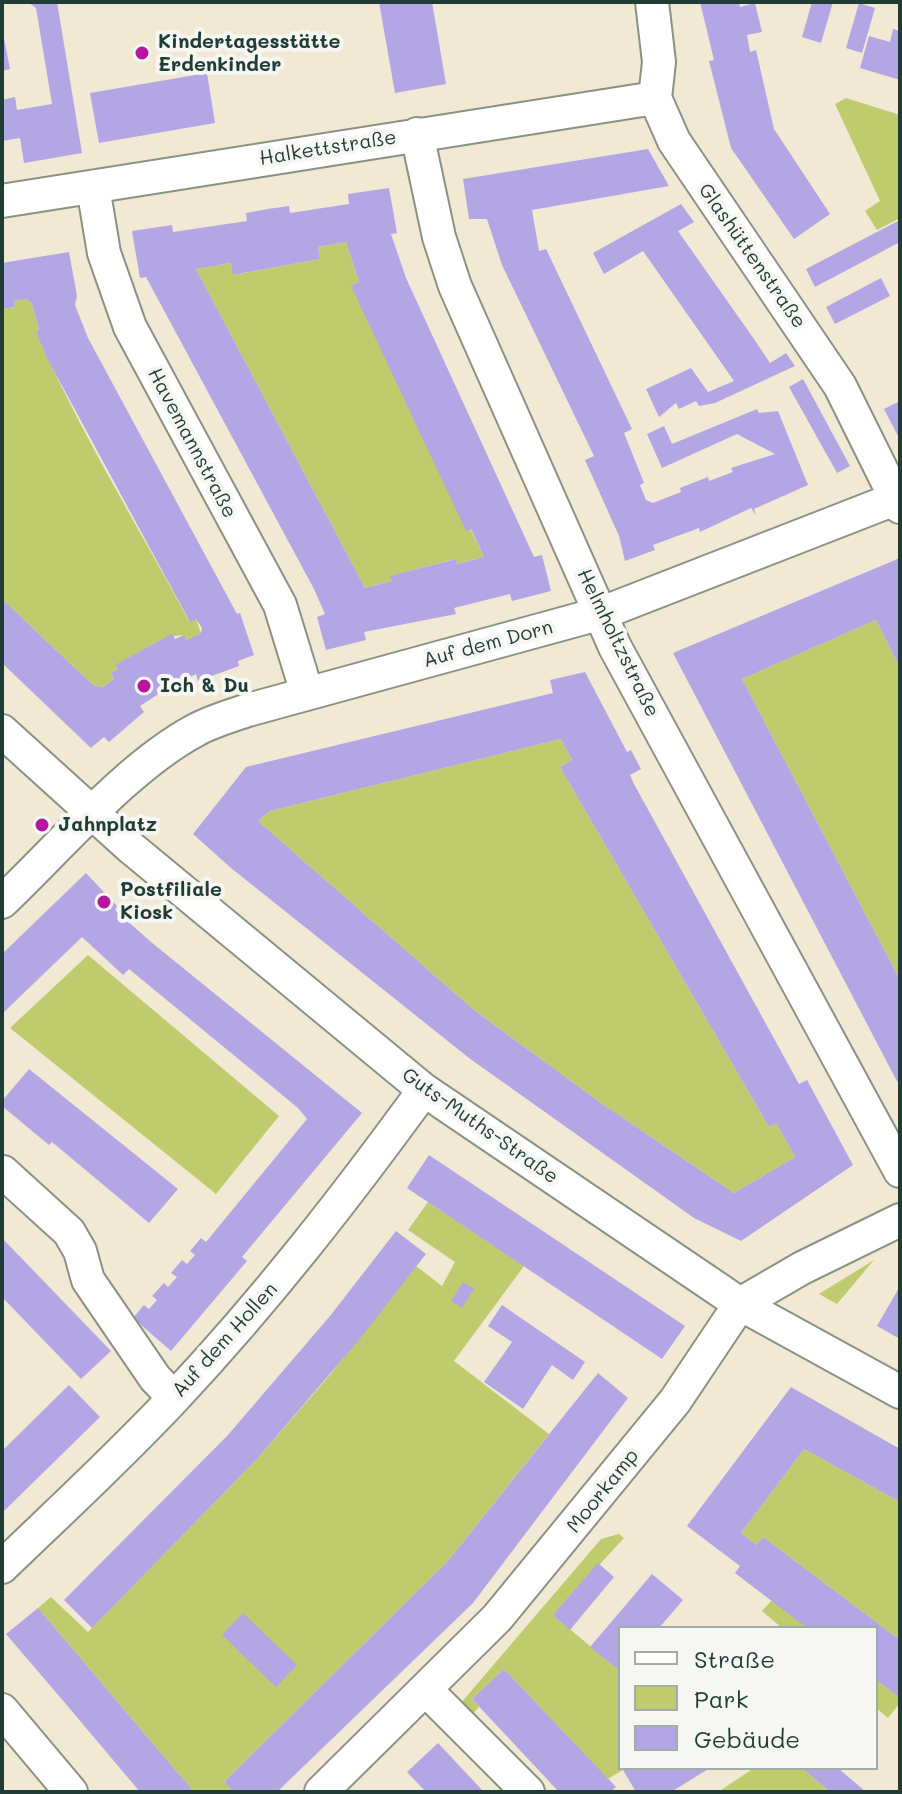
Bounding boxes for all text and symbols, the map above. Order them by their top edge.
place label: Kindertagesstätte Erdenkinder [158,30,340,77]
marker: Kindertagesstätte Erdenkinder [133,44,151,62]
street label: Halkettstraße [258,125,398,171]
street label: Glashüttenstraße [693,179,811,333]
street label: Havemannstraße [142,364,242,522]
street label: Helmholtzstraße [572,565,664,721]
street label: Auf dem Dorn [421,615,555,673]
place label: Ich & Du [160,674,249,698]
marker: Ich & Du [135,677,153,695]
place label: Jahnplatz [58,813,157,837]
marker: Jahnplatz [33,816,51,834]
place label: Postfiliale Kiosk [120,878,222,925]
marker: Postfiliale Kiosk [95,893,113,911]
street label: Guts-Muths-Straße [397,1063,563,1189]
street label: Auf dem Hollen [167,1278,283,1402]
street label: Moorkamp [562,1444,644,1538]
legend [618,1626,878,1770]
text: Straße [694,1643,775,1674]
text: Park [694,1683,748,1714]
text: Gebäude [694,1723,800,1754]

